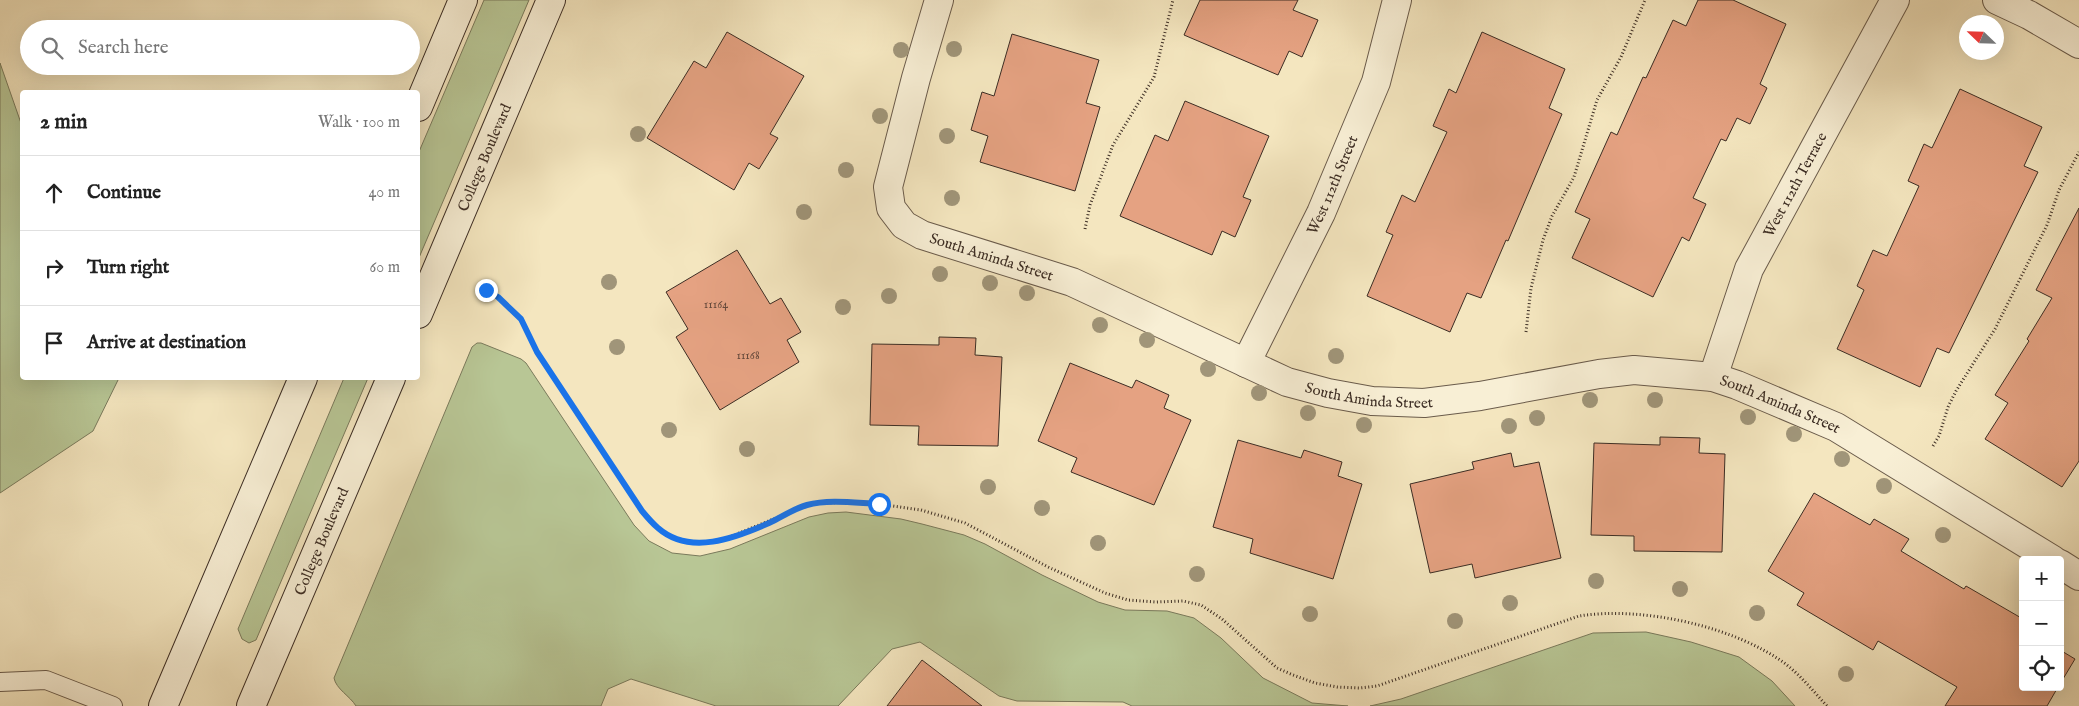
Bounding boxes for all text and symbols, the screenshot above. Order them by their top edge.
north arrow [1959,15,2004,60]
search box [20,20,420,75]
icon: search [38,34,66,62]
text: Search here [78,36,169,60]
street label: College Boulevard [453,100,516,214]
text: 2 min [40,109,87,136]
text: Walk · 100 m [318,113,400,133]
street label: West 112th Terrace [1759,129,1831,240]
street label: West 112th Street [1302,132,1362,238]
icon: ahead [40,179,68,207]
text: Continue [87,181,161,205]
text: 40 m [368,183,400,203]
street label: South Aminda Street [927,228,1056,285]
icon: right [40,254,68,282]
text: Turn right [87,256,169,280]
text: 60 m [370,258,400,278]
route end [475,279,498,302]
house number: 11164 [704,297,728,312]
icon: arrive [40,329,68,357]
text: Arrive at destination [87,331,246,355]
house number: 11168 [736,348,760,363]
street label: South Aminda Street [1718,371,1844,437]
street label: South Aminda Street [1303,378,1434,413]
street label: College Boulevard [290,484,353,598]
route start [868,493,891,516]
map controls [2019,556,2064,691]
button: + [2019,556,2064,601]
button: − [2019,601,2064,646]
button: locate [2019,646,2064,691]

